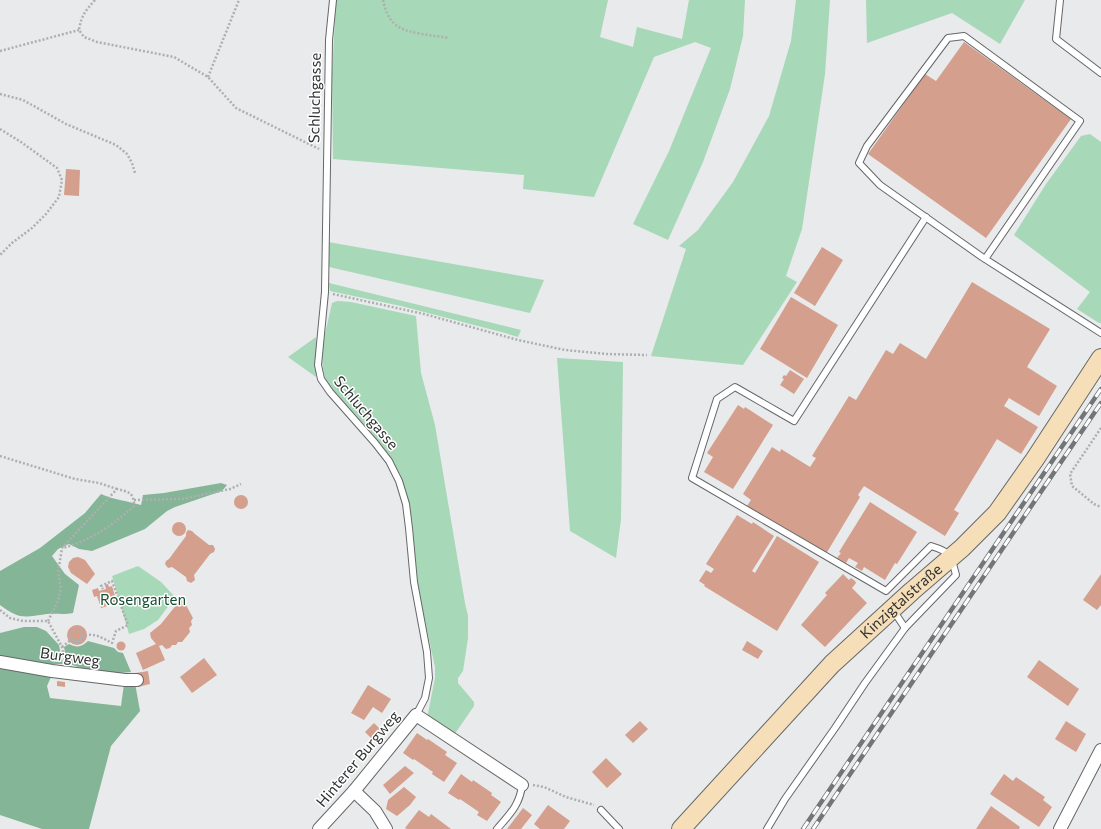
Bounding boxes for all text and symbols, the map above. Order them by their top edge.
street label: Schluchgasse [304,53,324,143]
street label: Schluchgasse [331,372,403,453]
street label: Kinzigtalstraße [856,559,945,642]
park label: Rosengarten [100,590,186,608]
street label: Burgweg [39,643,101,669]
street label: Hinterer Burgweg [312,707,403,810]

